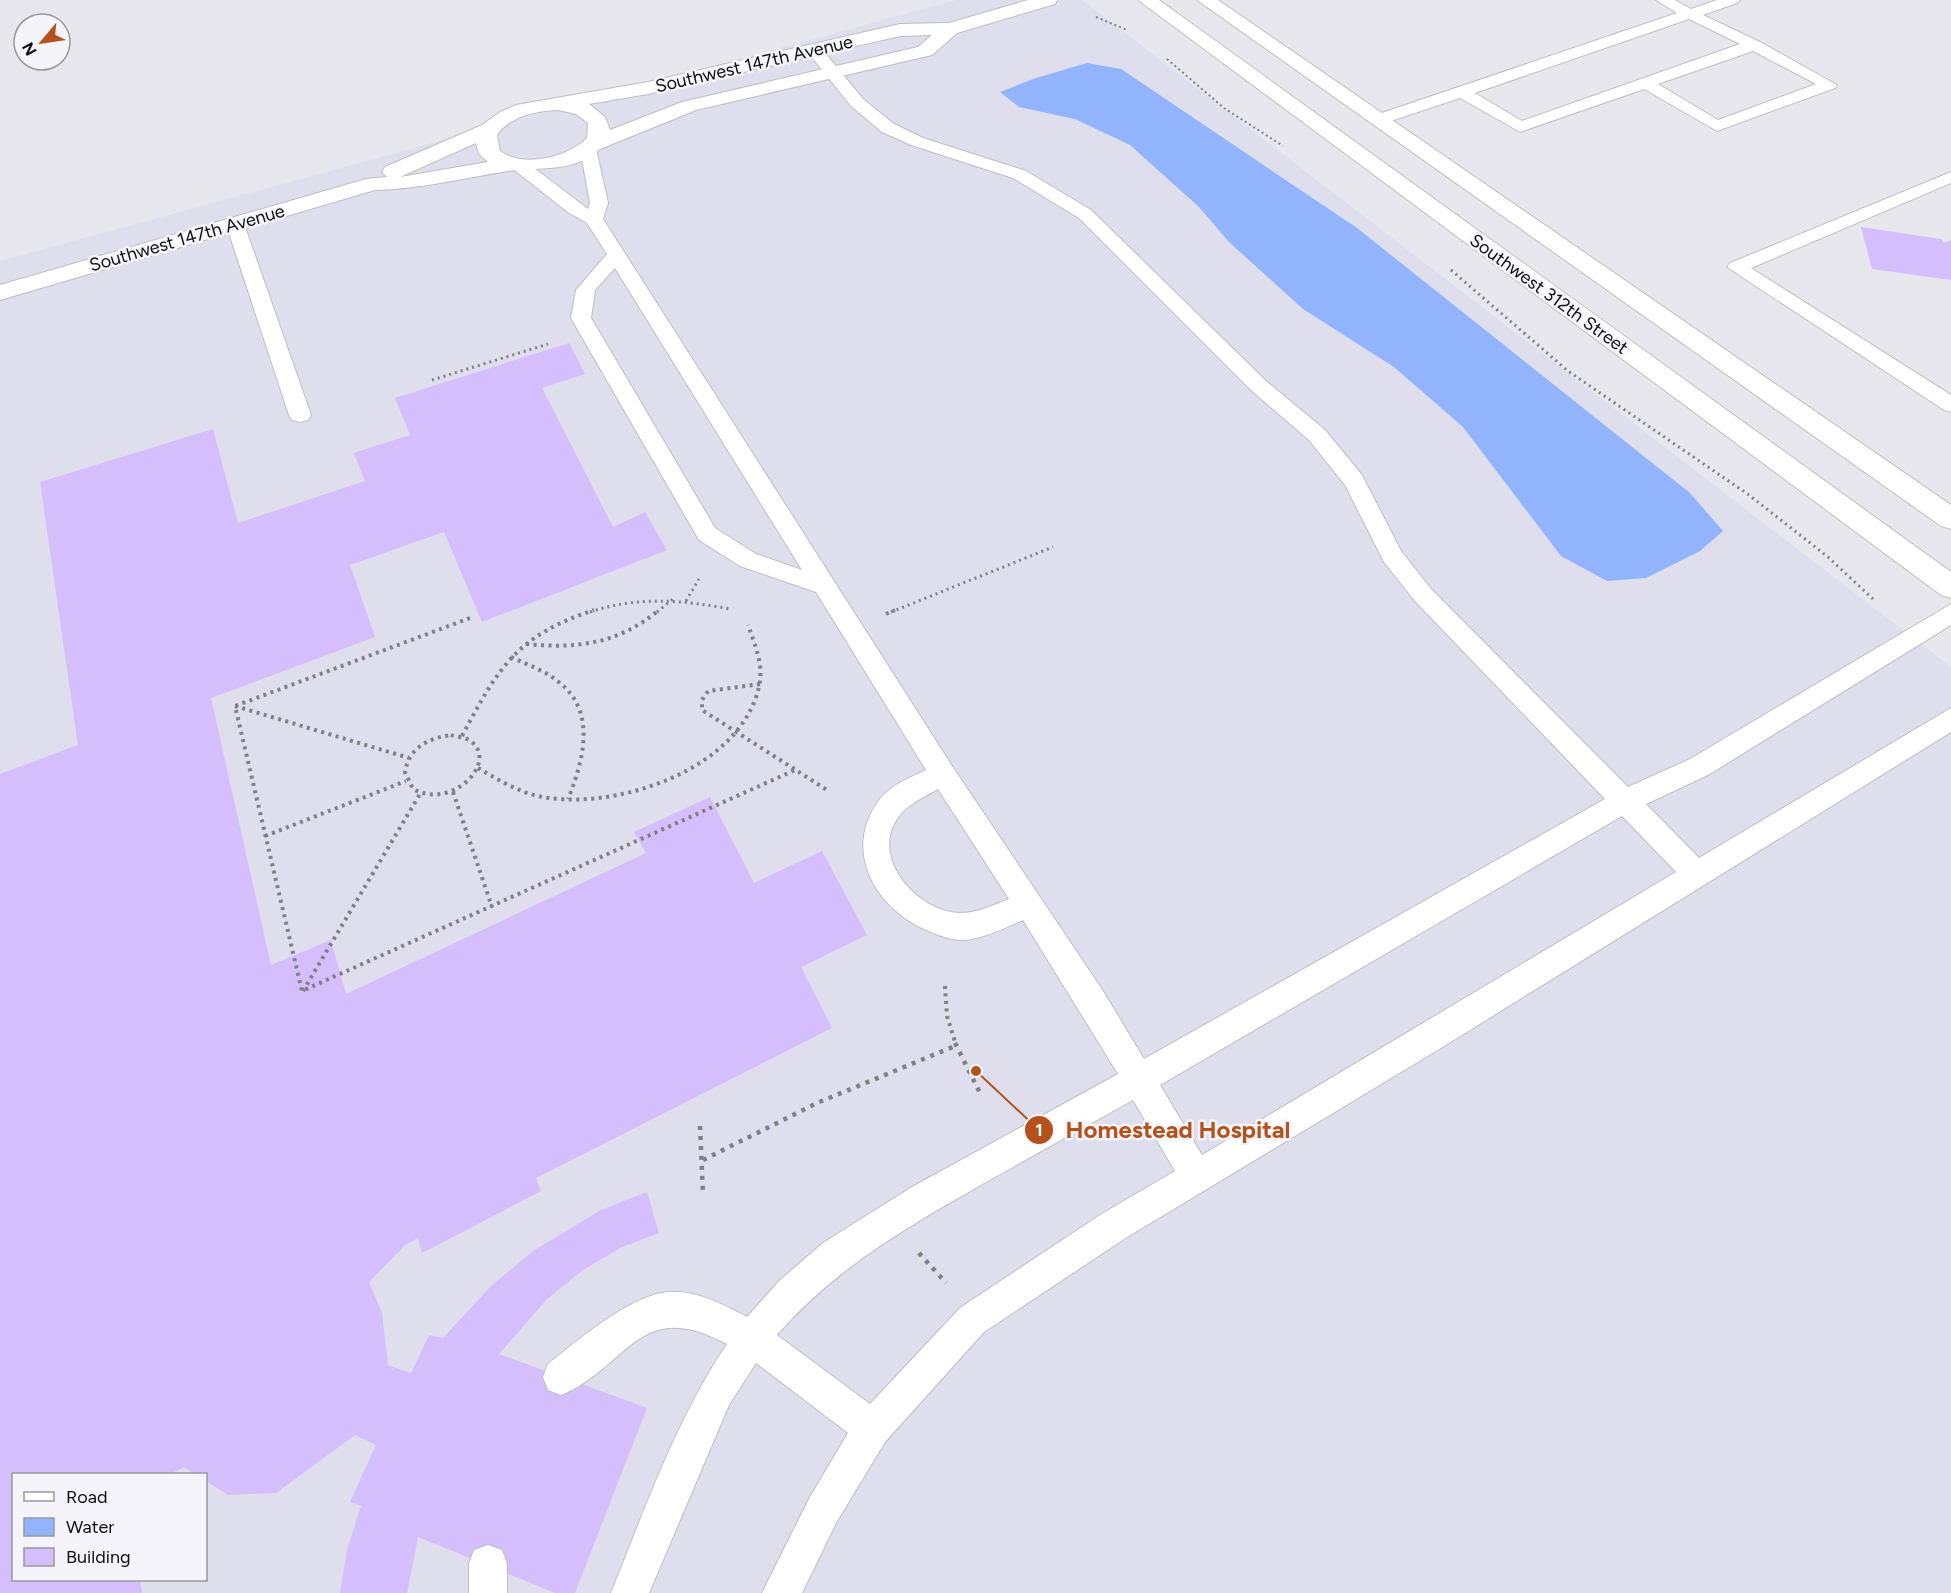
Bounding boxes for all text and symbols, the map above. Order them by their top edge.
north arrow [12,12,72,72]
street label: Southwest 147th Avenue [653,31,855,97]
text: N [18,39,41,59]
street label: Southwest 147th Avenue [87,200,287,276]
street label: Southwest 312th Street [1465,229,1633,359]
callout: Homestead Hospital [1024,1109,1303,1151]
text: Homestead Hospital [1066,1115,1290,1144]
text: 1 [1035,1119,1043,1141]
legend [12,1473,207,1581]
text: Road [66,1486,107,1508]
text: Water [66,1516,114,1538]
text: Building [66,1546,131,1568]

